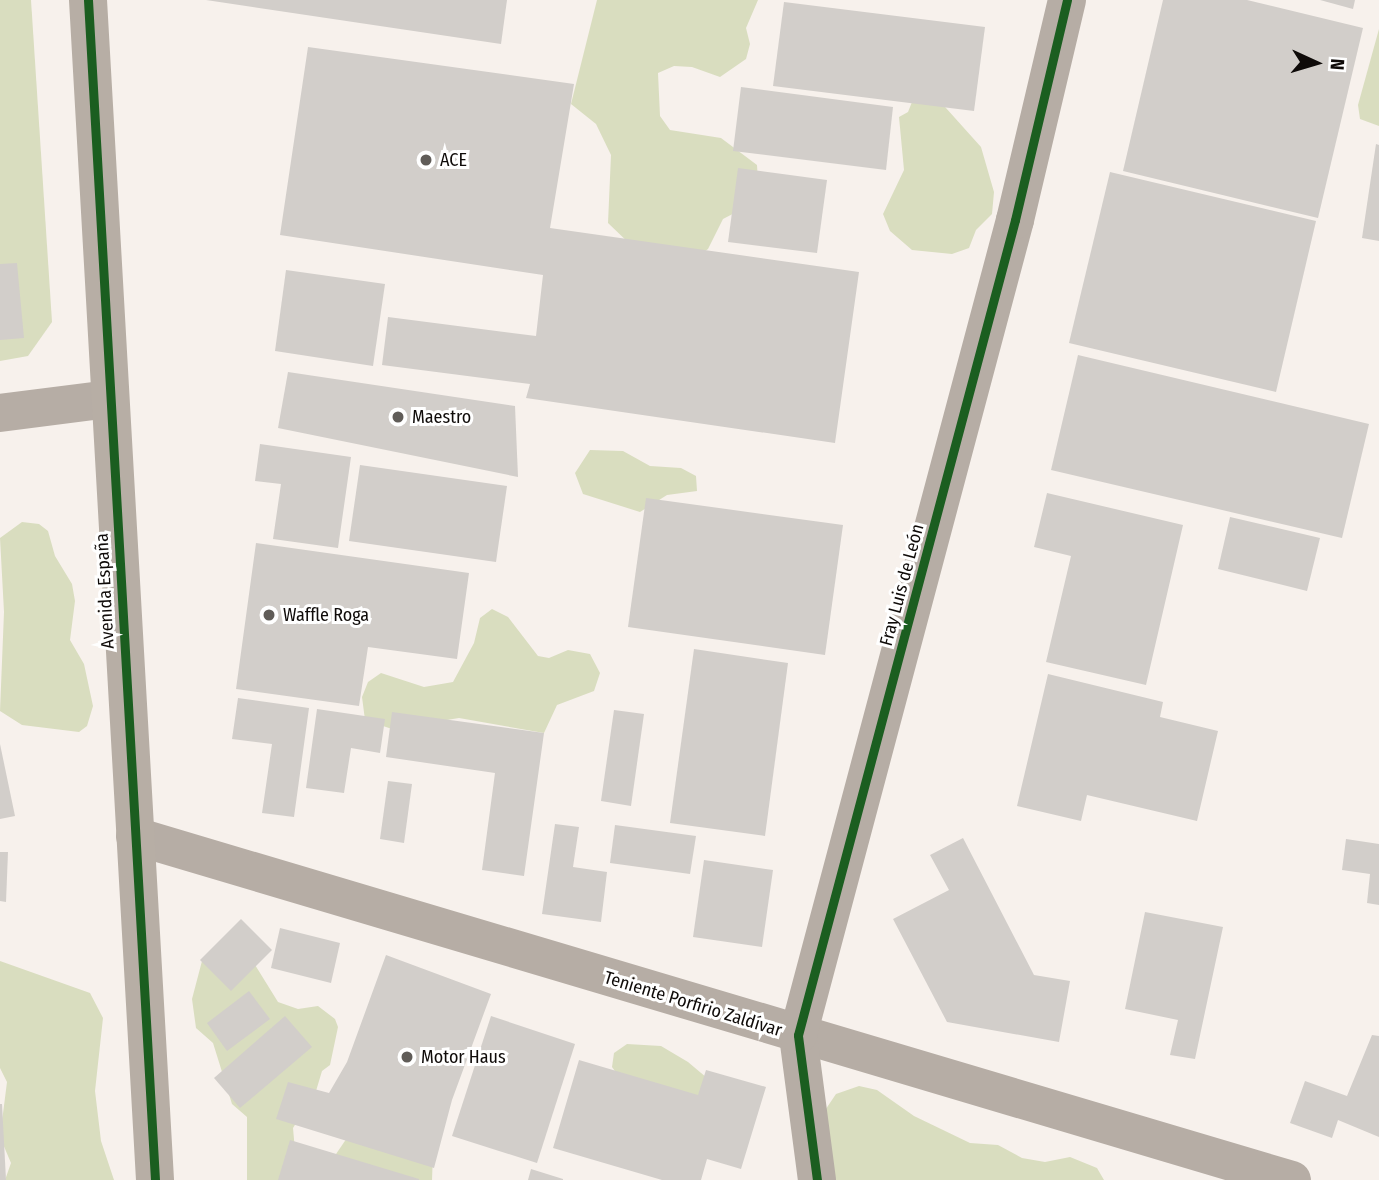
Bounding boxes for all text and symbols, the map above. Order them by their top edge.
north arrow [1281,28,1351,98]
text: N [1326,58,1349,71]
place label: ACE [440,149,467,171]
marker: ACE [418,152,434,168]
place label: Maestro [412,406,471,428]
marker: Maestro [390,409,406,425]
street label: Fray Luis de León [875,522,929,648]
street label: Avenida España [91,533,119,649]
place label: Waffle Roga [283,604,369,626]
marker: Waffle Roga [261,607,277,623]
street label: Teniente Porfirio Zaldívar [602,967,784,1041]
place label: Motor Haus [421,1046,506,1068]
marker: Motor Haus [399,1049,415,1065]

